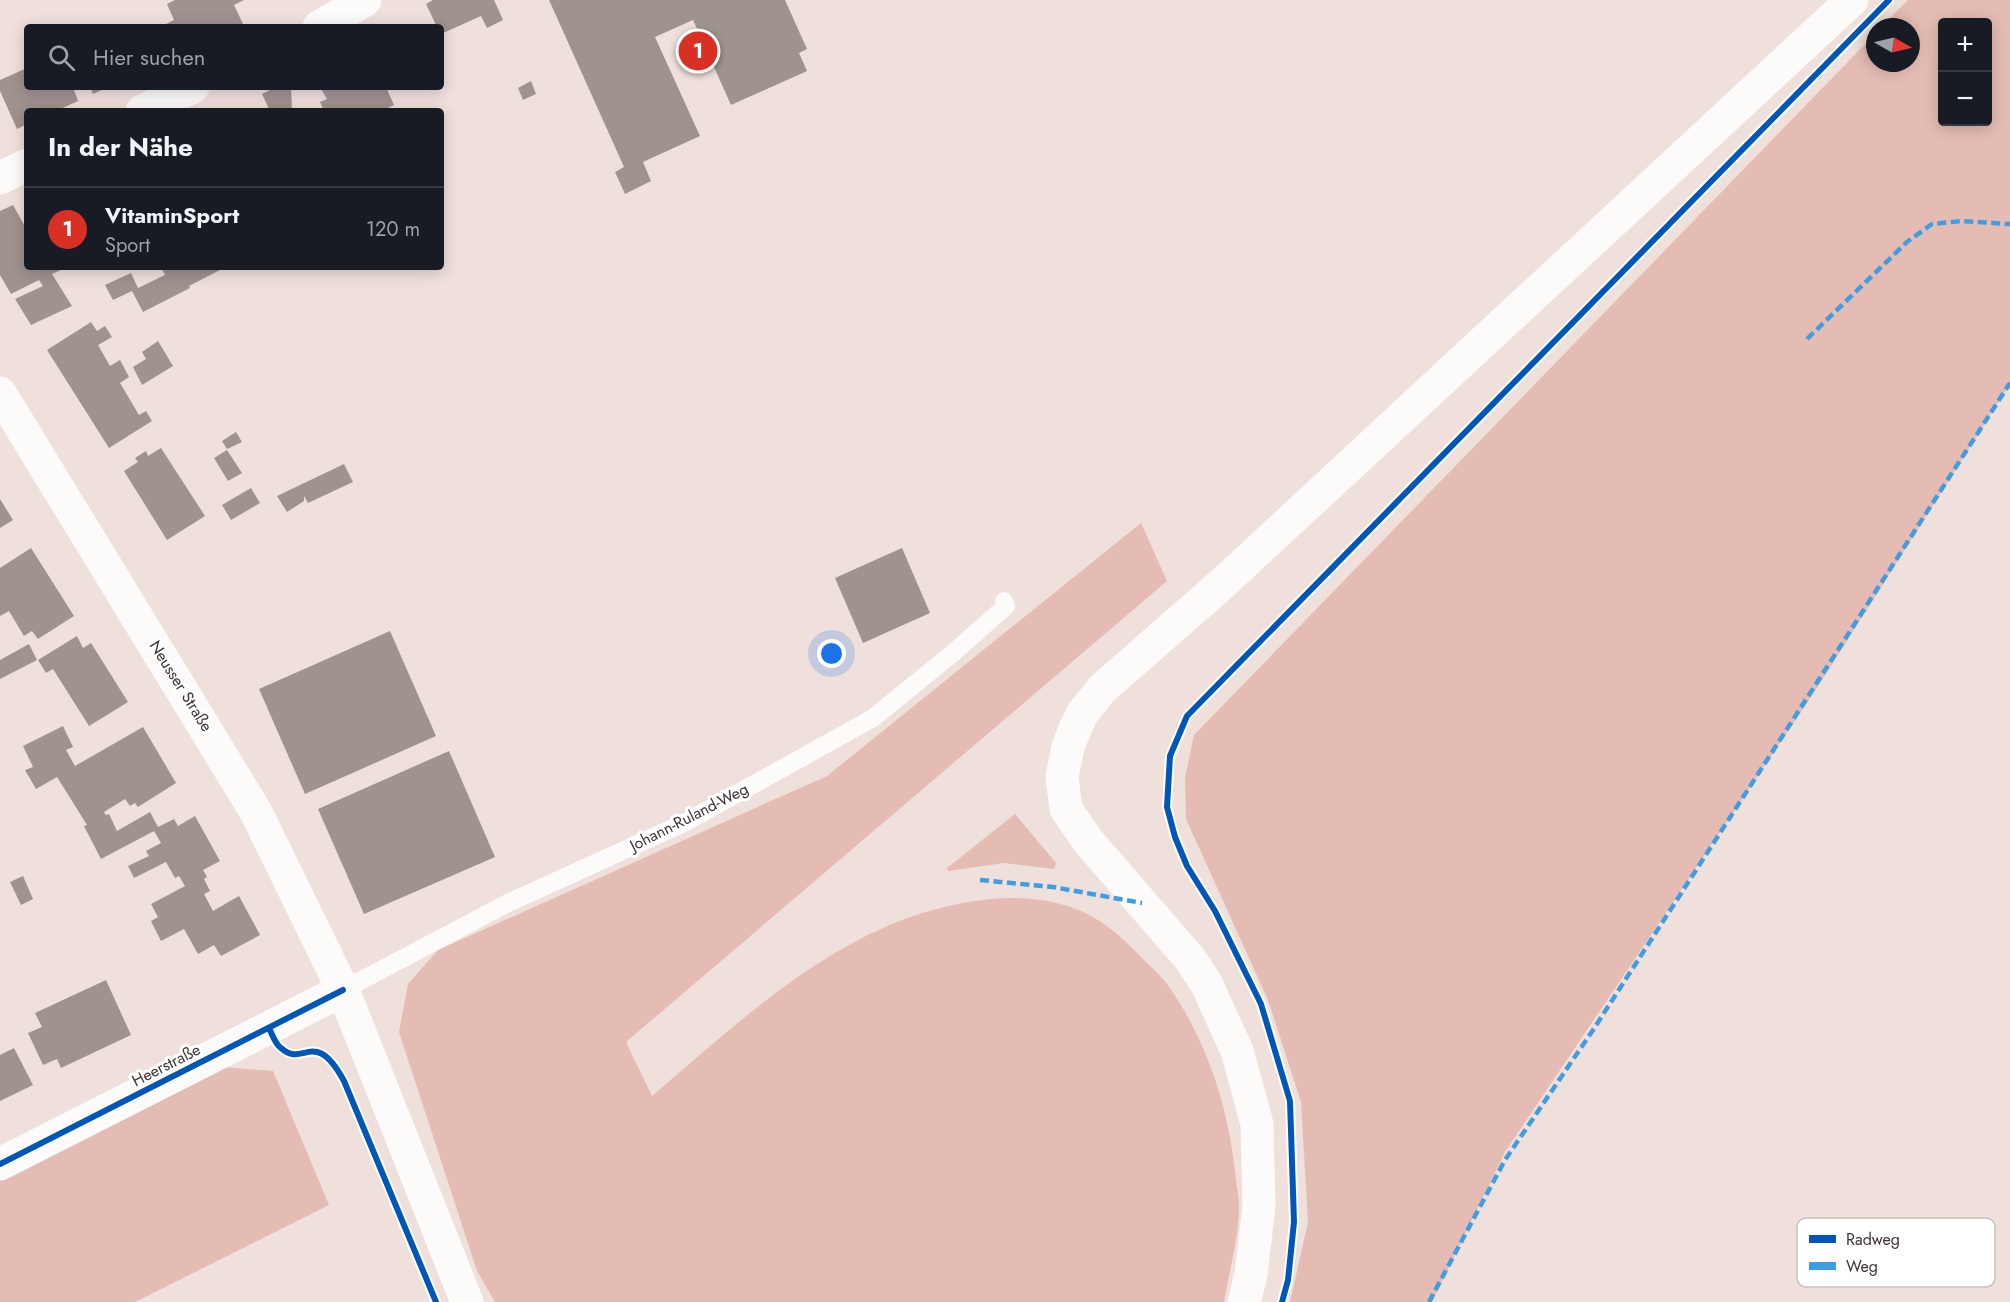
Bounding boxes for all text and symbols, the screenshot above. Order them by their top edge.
north arrow [1866,18,1920,72]
map controls [1938,18,1992,126]
button: + [1938,18,1992,72]
search box [24,24,444,90]
pin: 1 [678,28,718,74]
icon: search [45,41,78,74]
text: Hier suchen [93,41,205,73]
button: − [1938,72,1992,126]
text: In der Nähe [48,128,193,166]
text: VitaminSport [105,199,239,231]
text: 1 [62,215,73,244]
text: 120 m [366,215,420,244]
text: Sport [105,231,150,260]
street label: Neusser Straße [144,636,218,736]
your location [817,639,846,668]
street label: Johann-Ruland-Weg [624,777,752,858]
street label: Heerstraße [128,1038,204,1092]
legend [1797,1218,1995,1287]
text: Radweg [1846,1228,1900,1251]
text: Weg [1846,1255,1878,1278]

